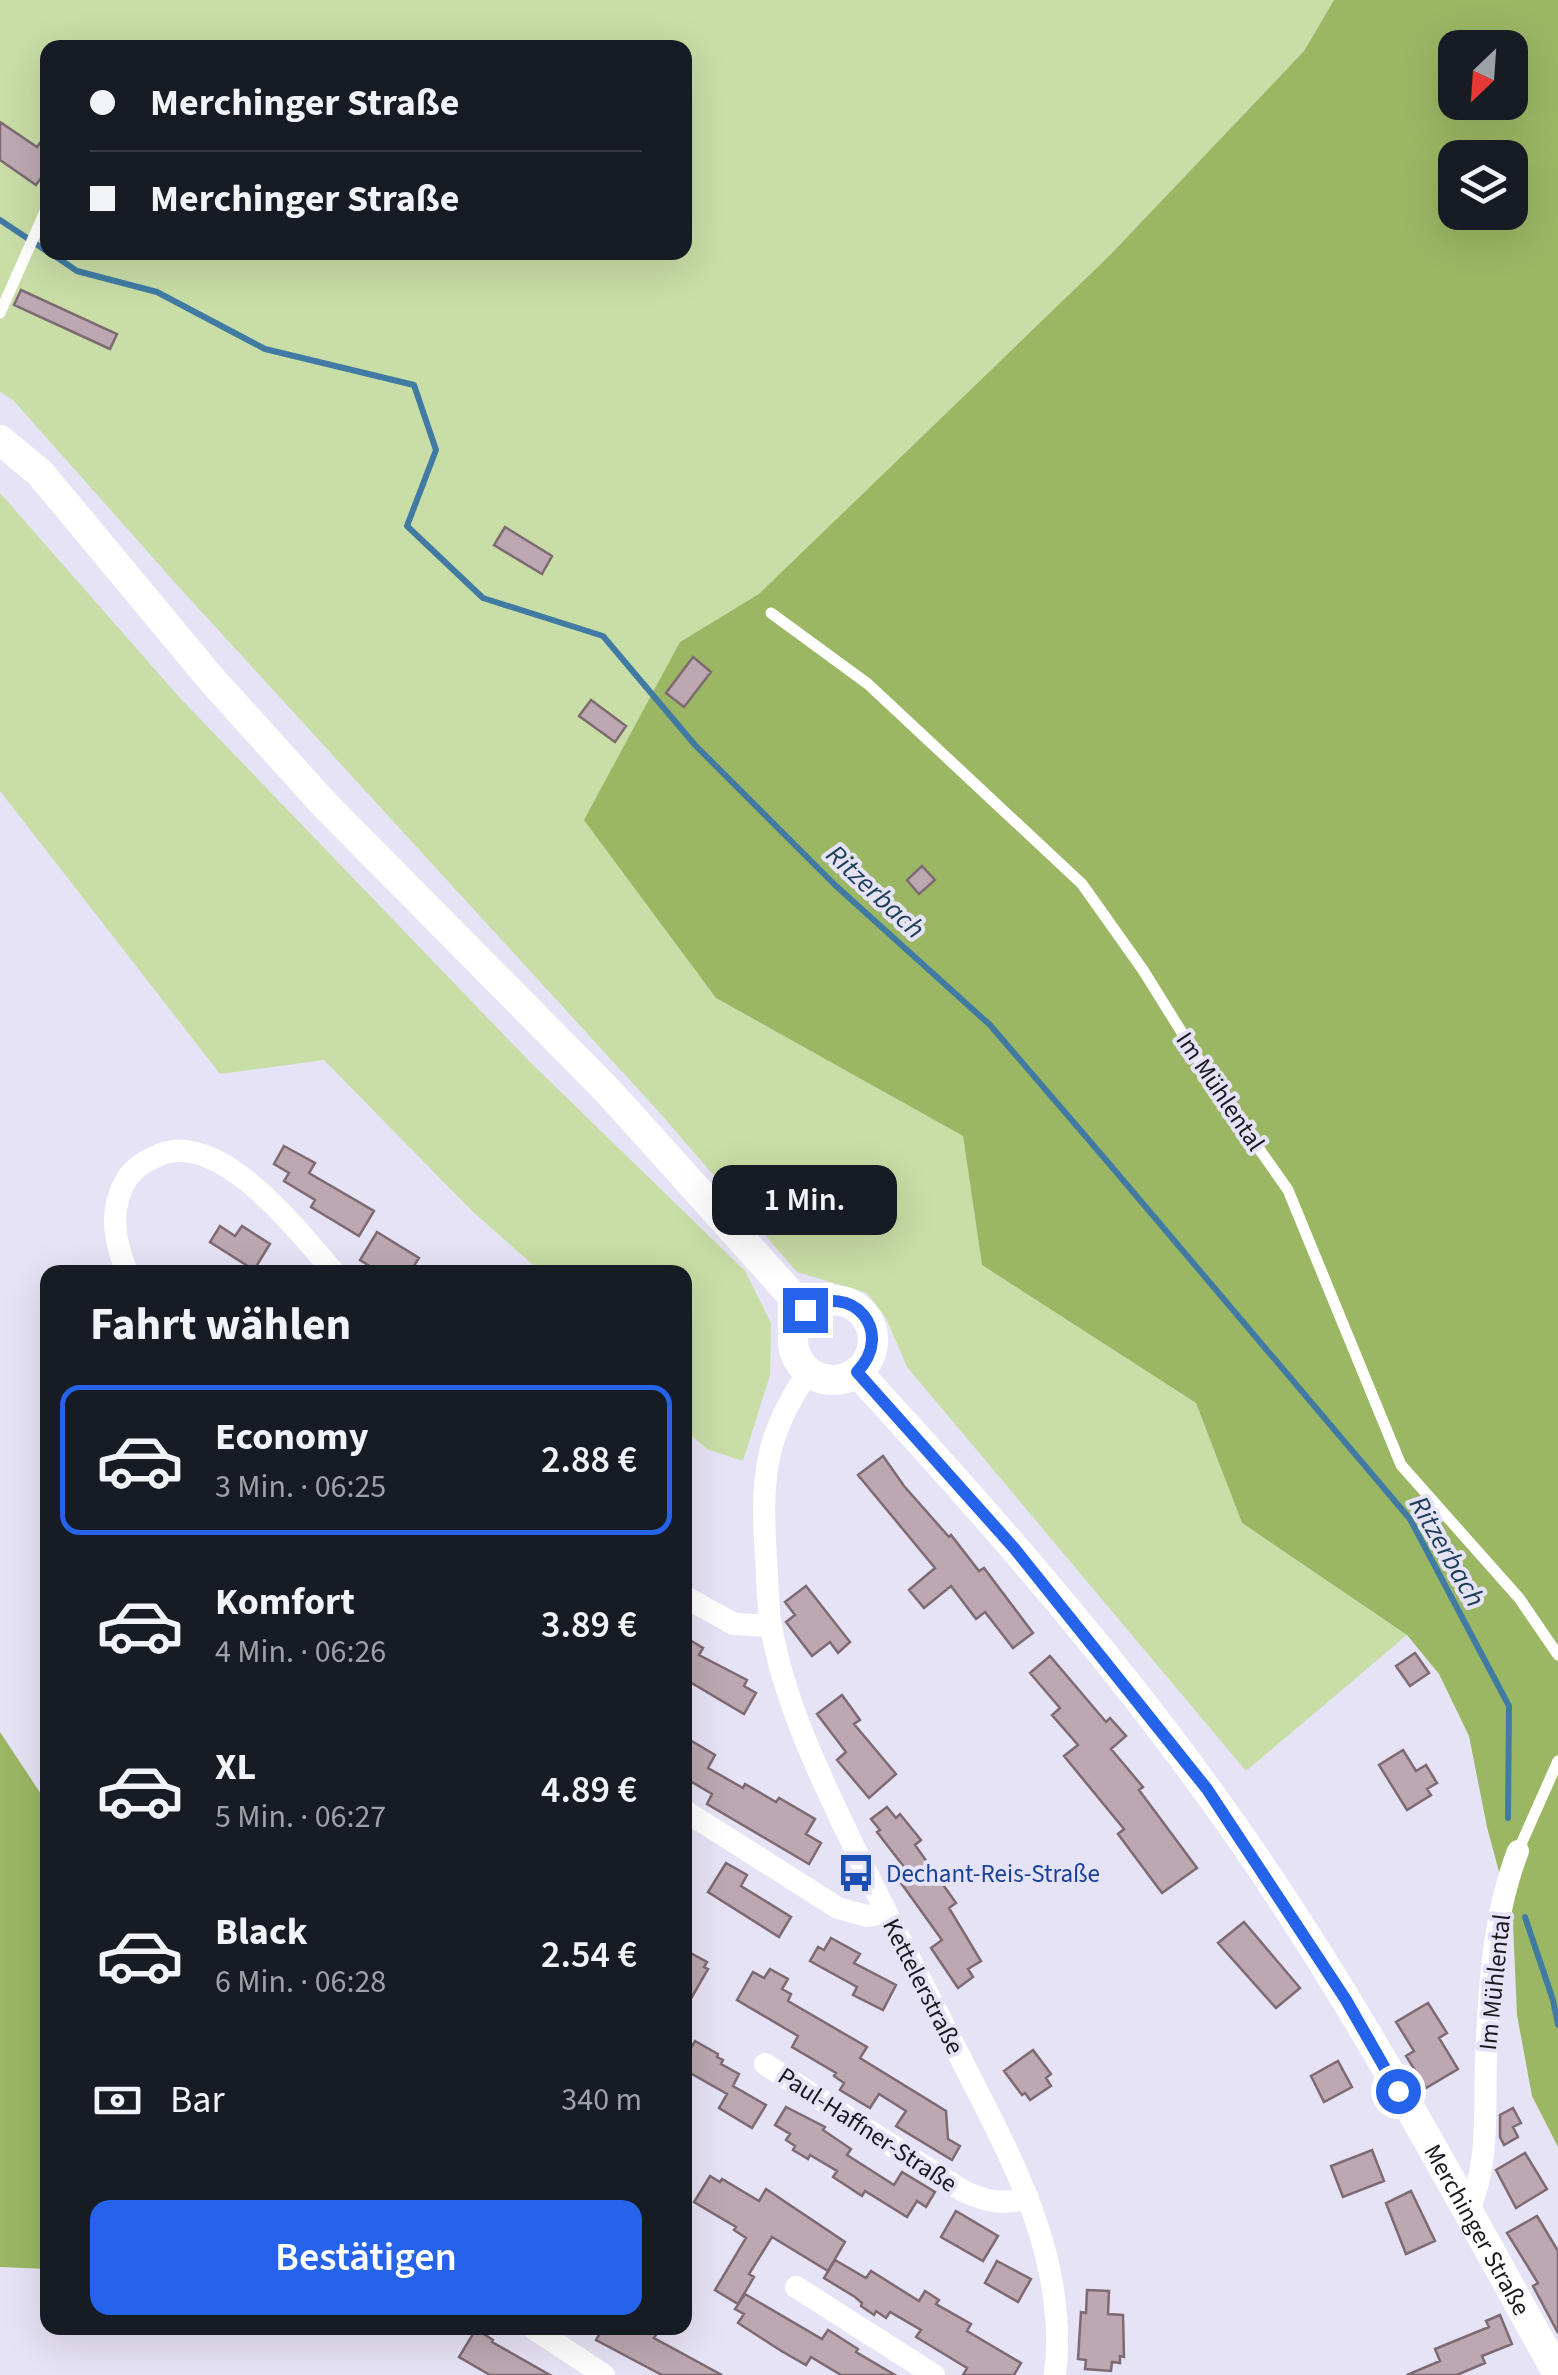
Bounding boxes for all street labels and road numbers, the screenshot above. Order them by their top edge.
street label: Im Mühlental [1167,1025,1273,1158]
street label: Kettelerstraße [873,1912,973,2061]
street label: Im Mühlental [1470,1912,1520,2052]
street label: Paul-Haffner-Straße [771,2058,964,2201]
street label: Merchinger Straße [1415,2138,1539,2322]

